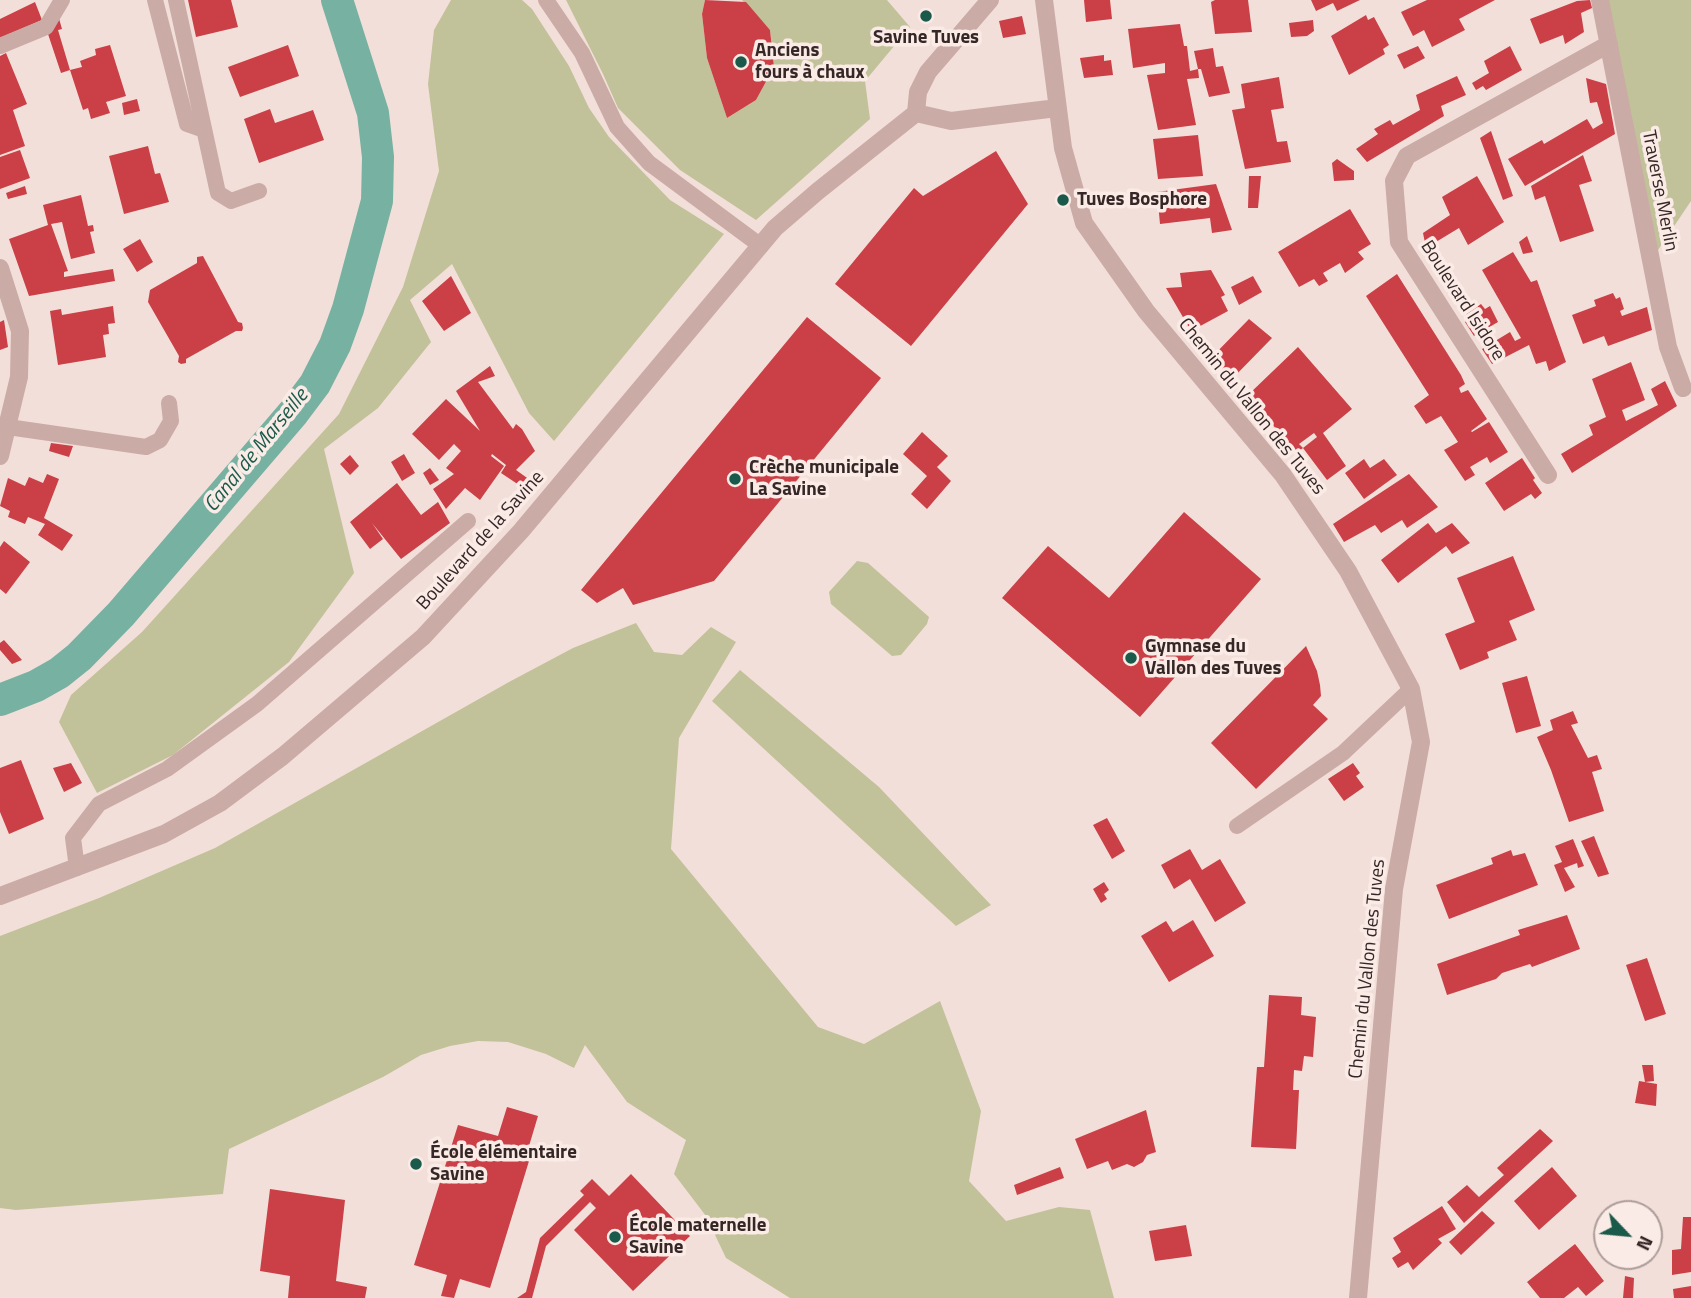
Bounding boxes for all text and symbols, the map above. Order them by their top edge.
marker: Savine Tuves [918,8,934,24]
place label: Savine Tuves [873,27,979,49]
place label: Anciens fours à chaux [755,40,865,84]
marker: Anciens fours à chaux [733,54,749,70]
street label: Traverse Merlin [1636,129,1682,253]
place label: Tuves Bosphore [1077,189,1207,211]
marker: Tuves Bosphore [1055,192,1071,208]
street label: Boulevard Isidore [1415,237,1509,365]
street label: Chemin du Vallon des Tuves [1173,314,1329,500]
water label: Canal de Marseille [200,384,314,518]
place label: Crèche municipale La Savine [749,457,899,501]
street label: Boulevard de la Savine [412,467,550,615]
marker: Crèche municipale La Savine [727,471,743,487]
place label: Gymnase du Vallon des Tuves [1145,636,1282,680]
marker: Gymnase du Vallon des Tuves [1123,650,1139,666]
street label: Chemin du Vallon des Tuves [1345,858,1391,1080]
place label: École élémentaire Savine [430,1142,577,1186]
marker: École élémentaire Savine [408,1156,424,1172]
north arrow [1593,1200,1663,1270]
place label: École maternelle Savine [629,1215,766,1259]
marker: École maternelle Savine [607,1229,623,1245]
text: N [1630,1231,1661,1256]

